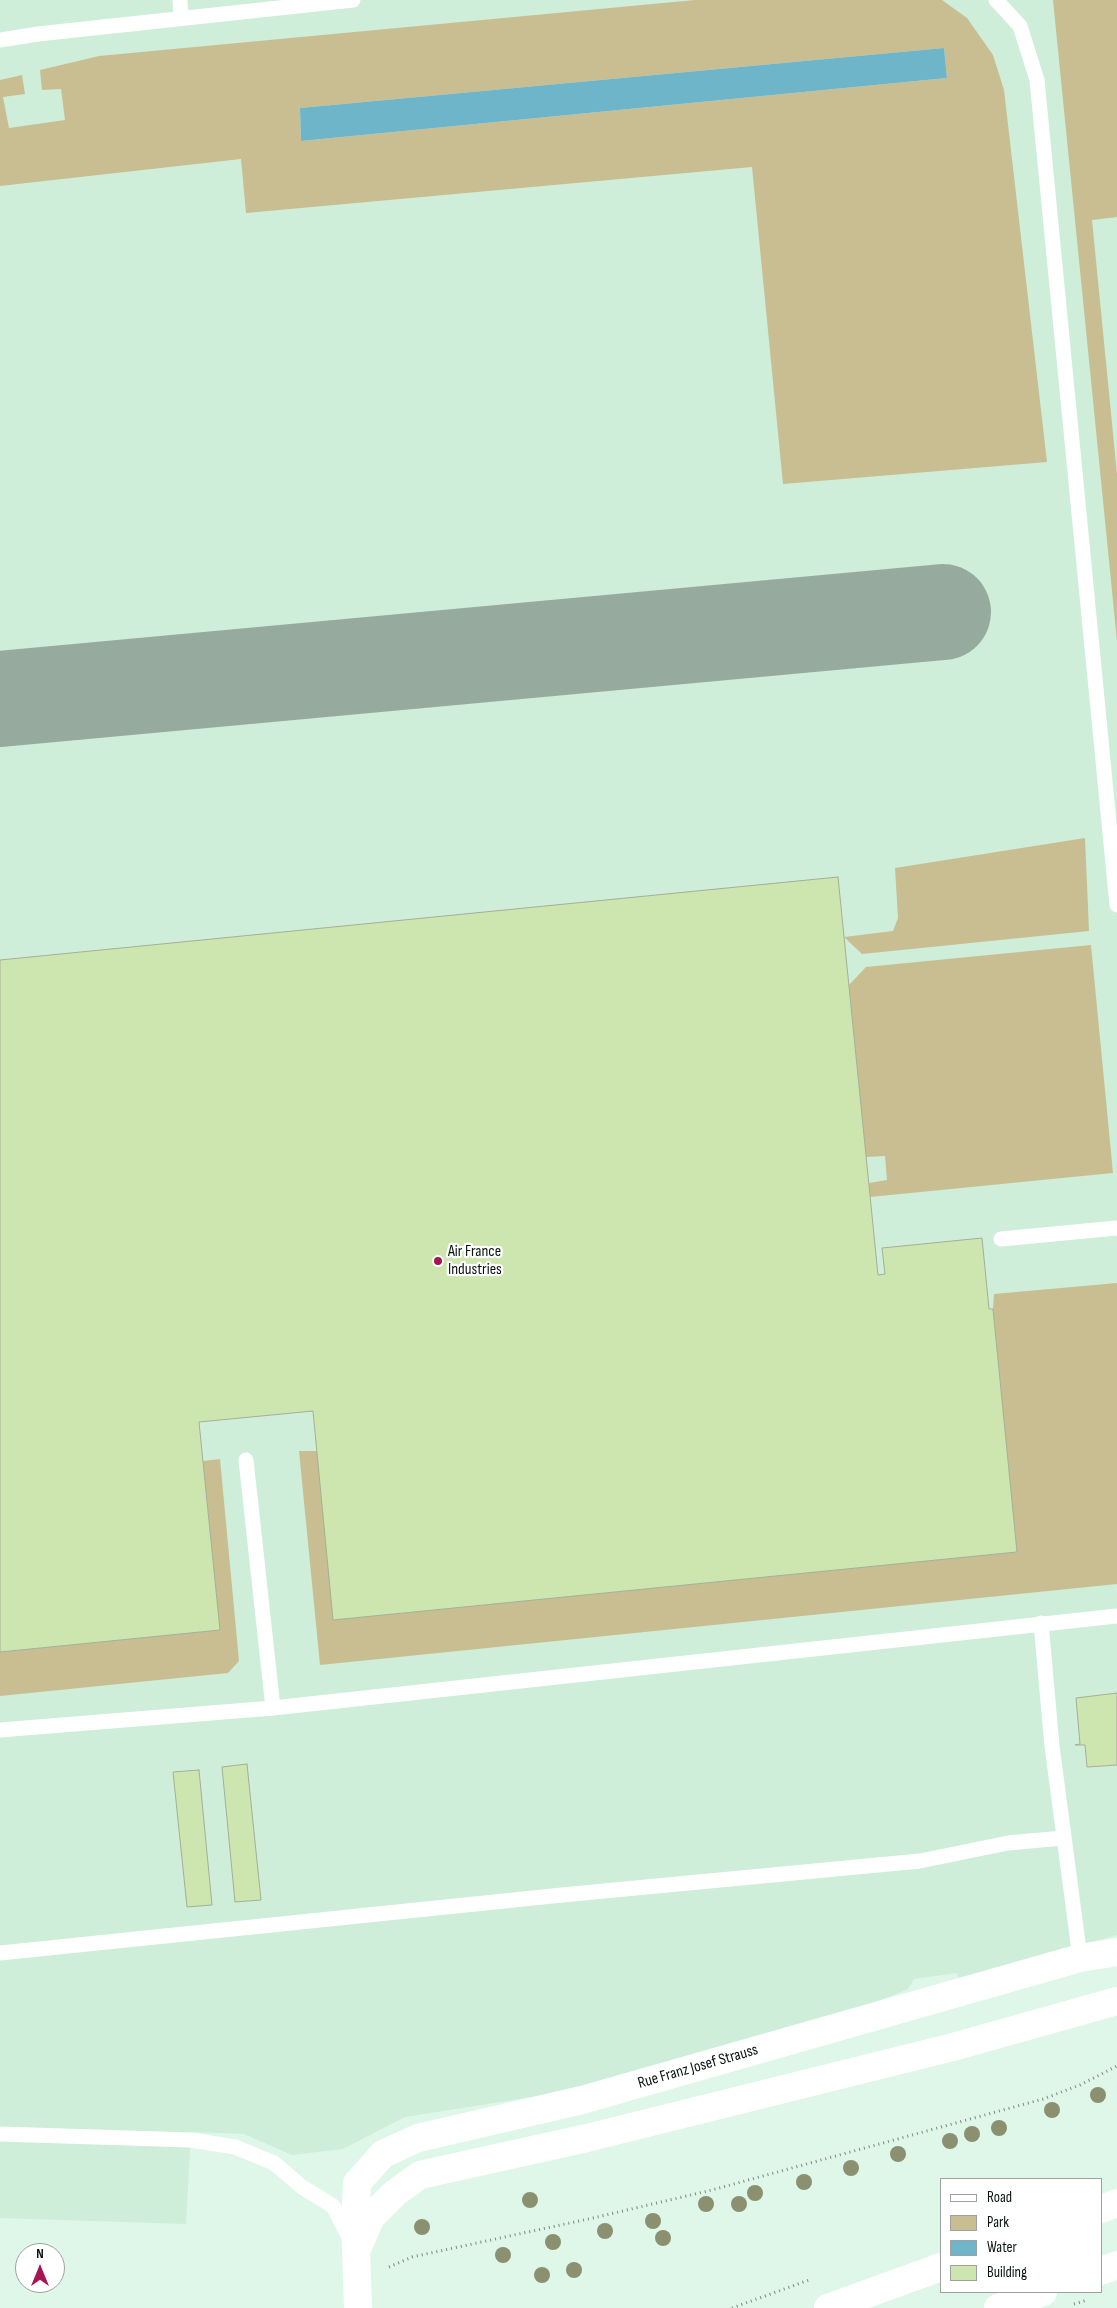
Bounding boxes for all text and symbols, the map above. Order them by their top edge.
place label: Air France Industries [448,1242,502,1280]
marker: Air France Industries [432,1255,444,1267]
street label: Rue Franz Josef Strauss [636,2041,760,2093]
legend [940,2178,1102,2293]
text: Road [987,2188,1012,2207]
text: Park [987,2213,1009,2232]
text: Water [987,2238,1017,2257]
north arrow [15,2243,65,2293]
text: N [36,2245,44,2262]
text: Building [987,2263,1027,2282]

